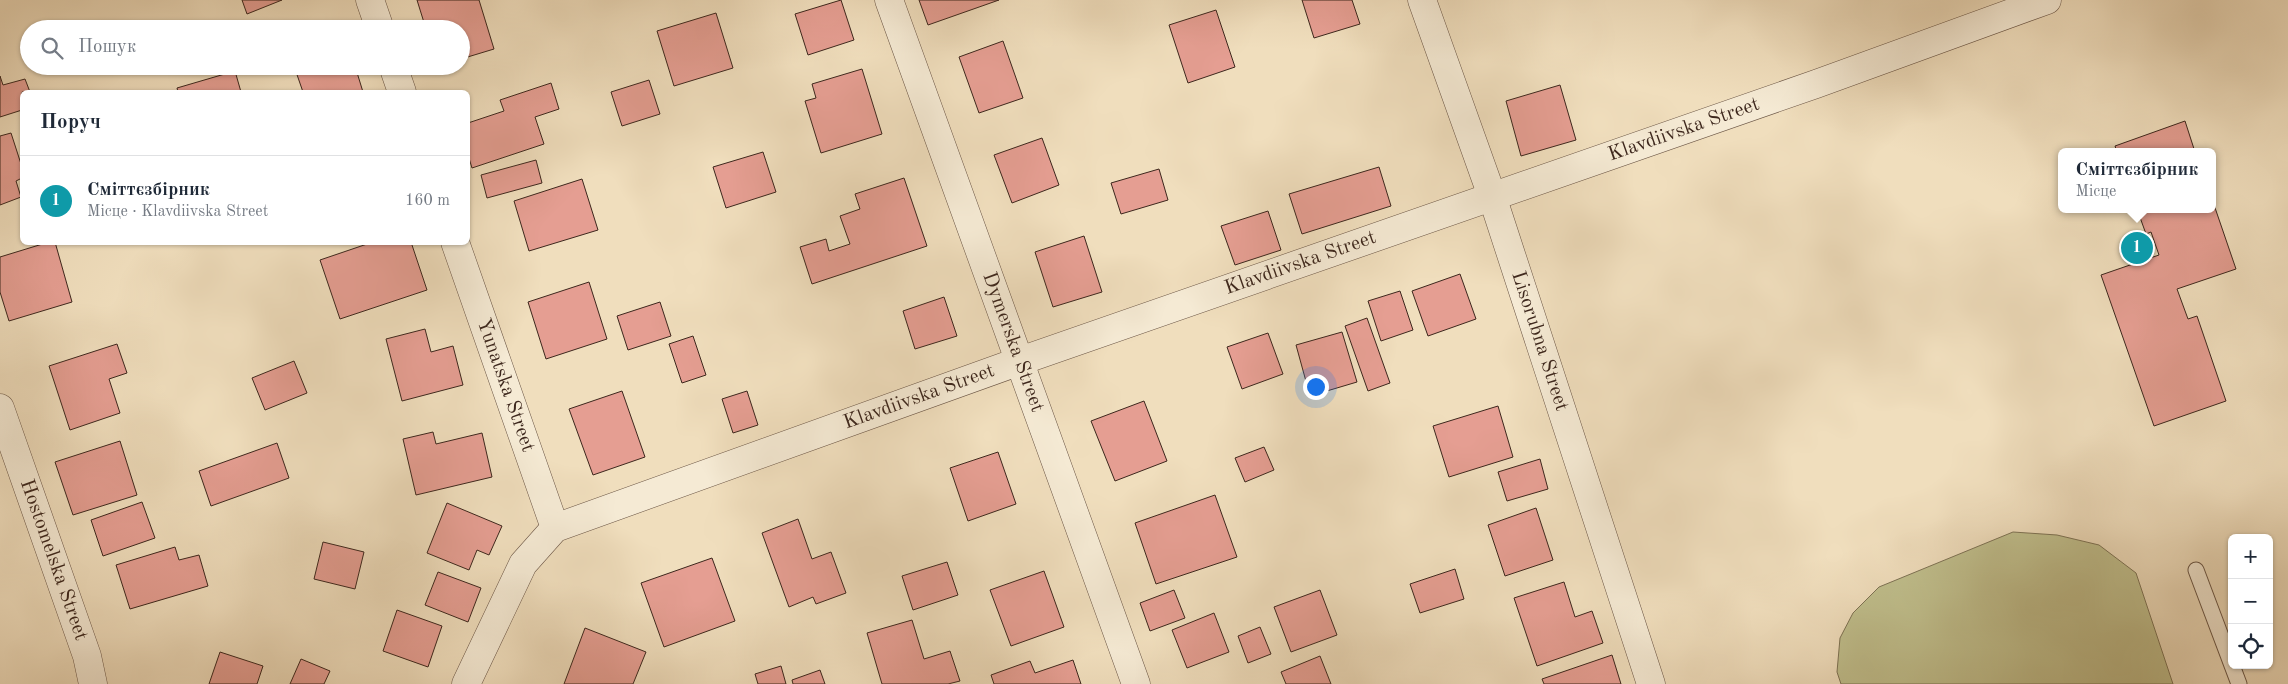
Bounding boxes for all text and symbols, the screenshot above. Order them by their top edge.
search box [20,20,470,75]
icon: search [38,34,66,62]
text: Пошук [78,38,136,57]
street label: Klavdiivska Street [1606,94,1762,166]
text: Поруч [40,112,101,133]
popup [2058,148,2216,213]
text: Сміттєзбірник [2076,161,2198,180]
text: Сміттєзбірник [87,181,210,200]
text: Місце [2076,184,2116,200]
text: 1 [51,193,61,209]
text: 160 m [405,193,450,209]
text: Місце · Klavdiivska Street [87,204,268,220]
street label: Klavdiivska Street [1222,228,1379,299]
pin: 1 [2121,229,2153,267]
street label: Lisorubna Street [1507,269,1571,414]
street label: Dymerska Street [978,270,1047,415]
street label: Yunatska Street [473,316,538,455]
street label: Klavdiivska Street [841,361,997,433]
your location [1303,374,1329,400]
street label: Hostomelska Street [16,477,91,643]
map controls [2228,534,2273,669]
button: + [2228,534,2273,579]
button: − [2228,579,2273,624]
button: locate [2228,624,2273,669]

